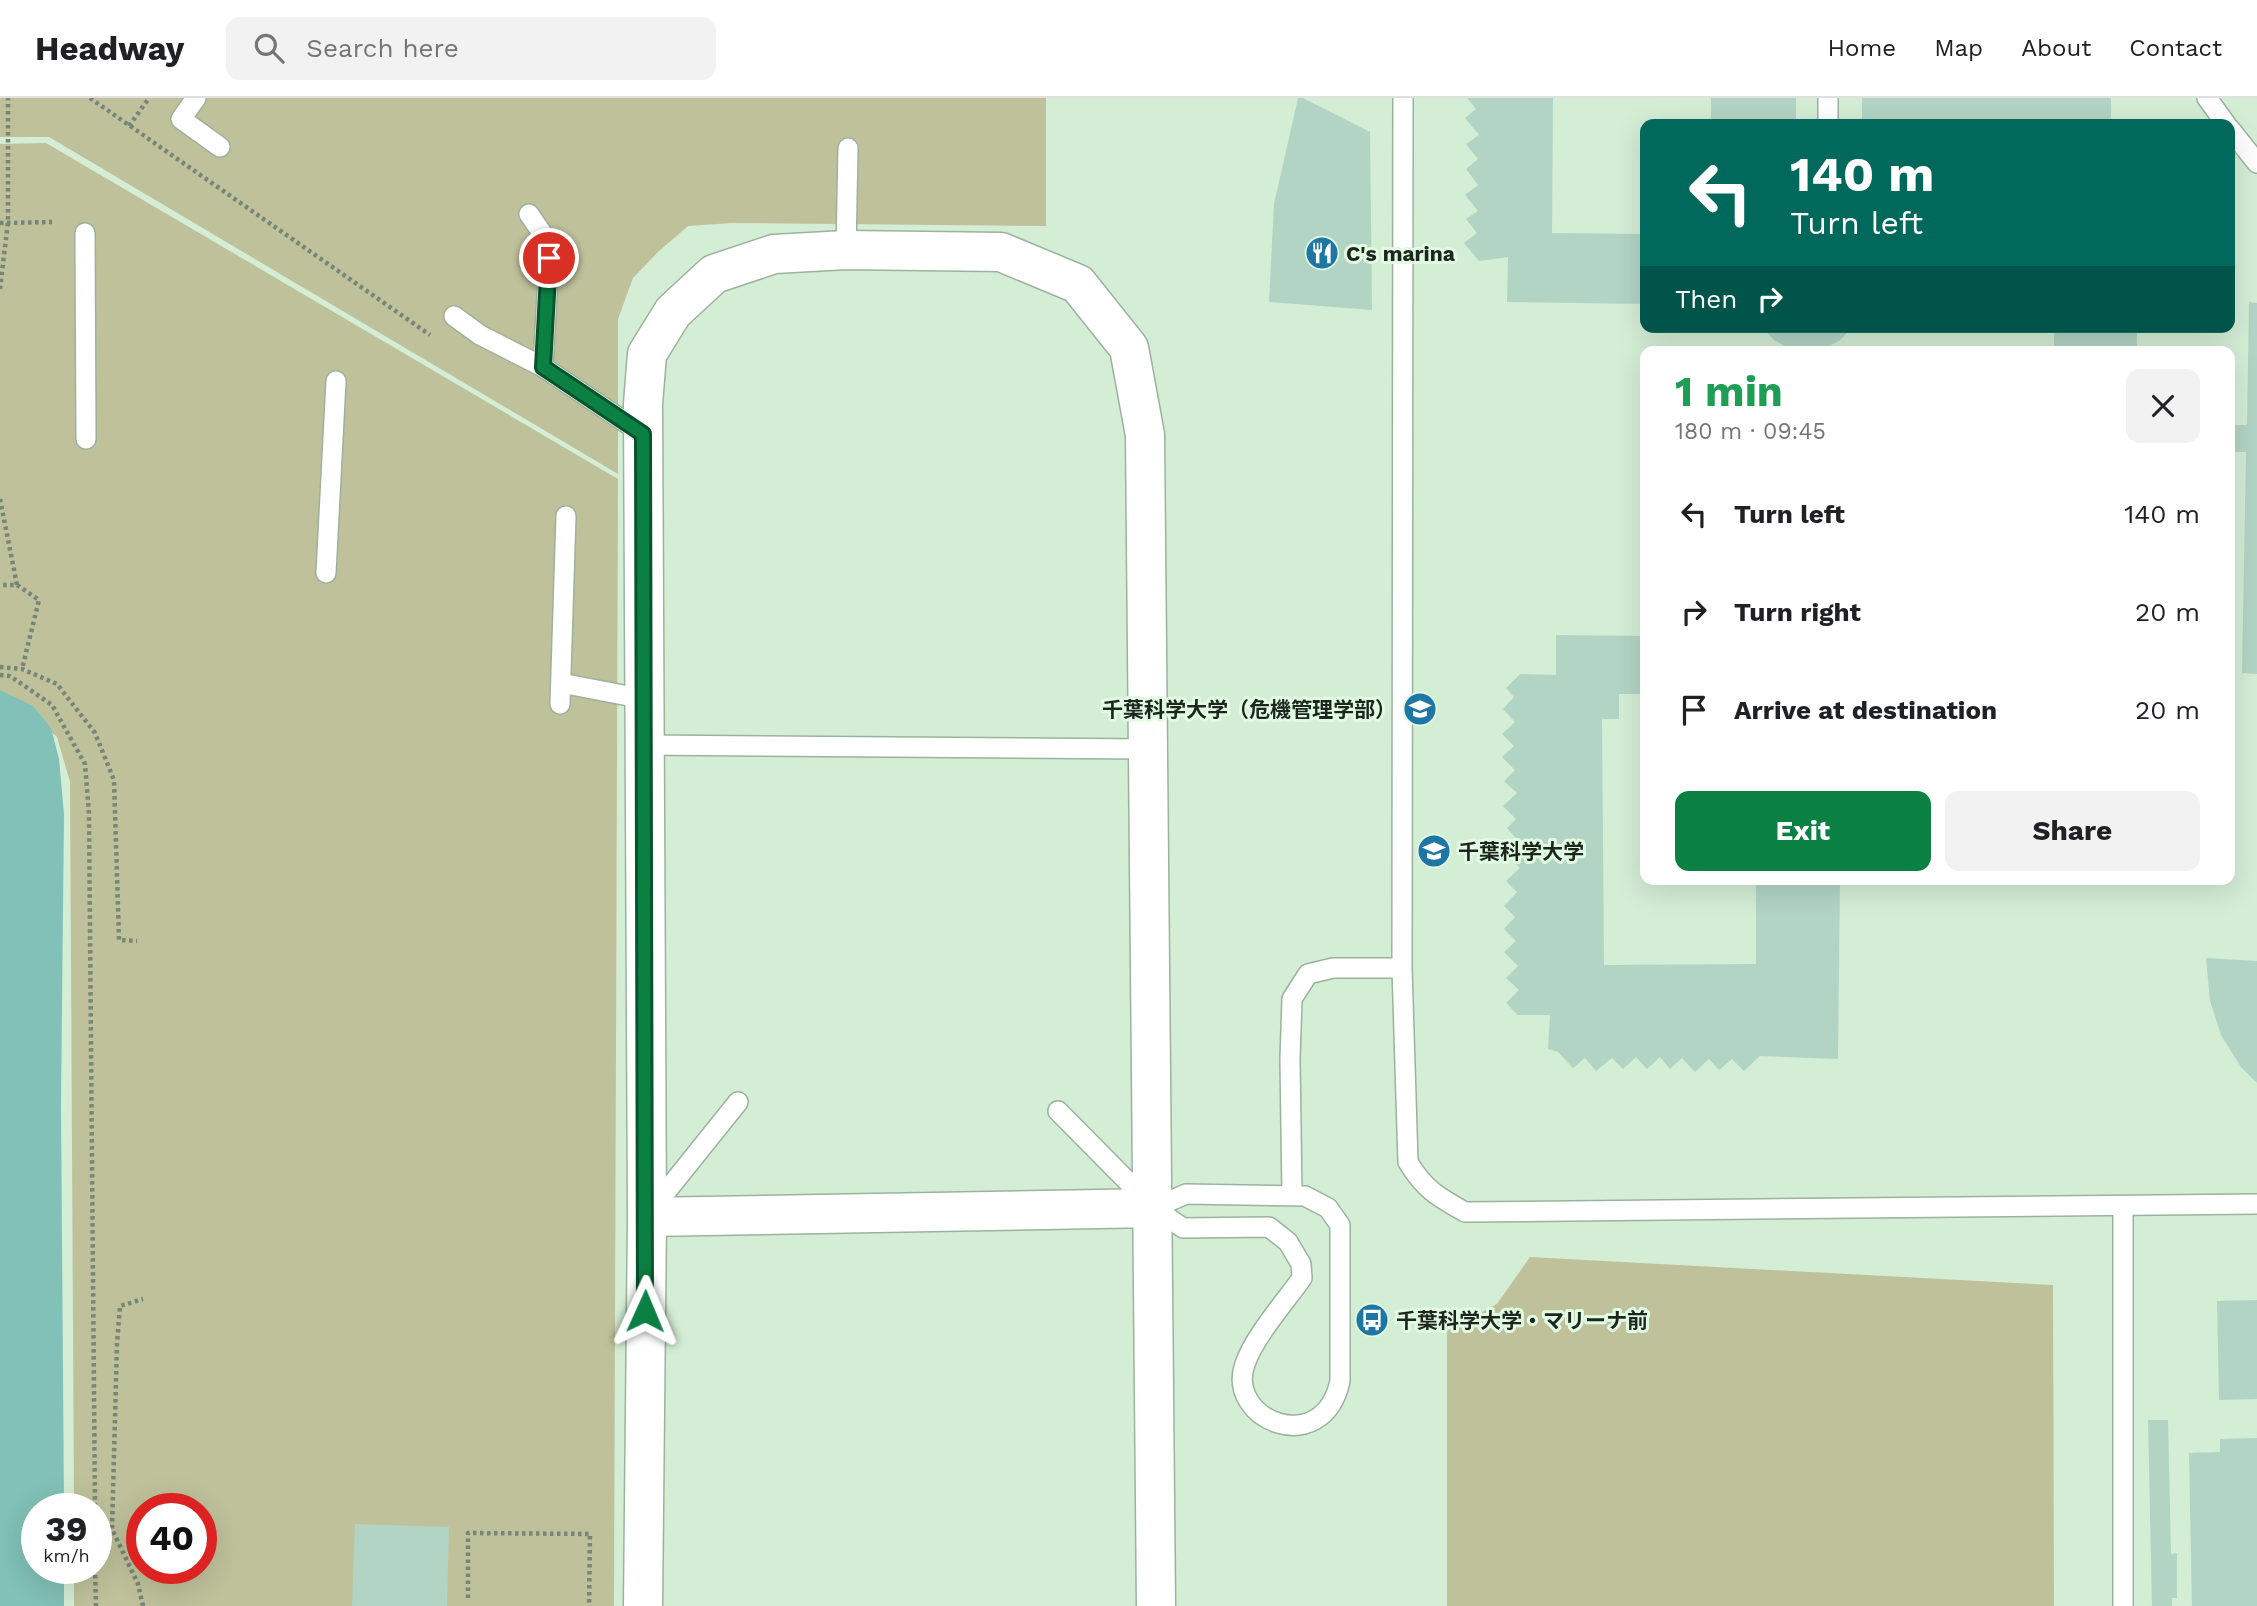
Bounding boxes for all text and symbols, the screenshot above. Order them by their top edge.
search box [226,17,716,80]
text: Headway [35,29,184,68]
icon: search [250,29,288,67]
text: Search here [306,33,459,63]
text: Home [1828,34,1896,62]
text: Map [1934,34,1983,62]
text: About [2021,34,2091,62]
text: Contact [2129,34,2222,62]
text: 140 m [1790,145,1934,203]
icon: left [1675,147,1766,238]
text: Turn left [1790,204,1923,242]
pin [519,228,579,288]
restaurant icon: C's marina [1303,234,1341,272]
icon: arrive [530,239,568,277]
place label: C's marina [1346,241,1456,266]
icon: right [1751,280,1789,318]
text: Then [1675,284,1737,314]
text: 1 min [1675,367,1783,416]
button: close [2126,369,2200,443]
text: 180 m · 09:45 [1675,418,1826,445]
icon: left [1675,495,1713,533]
text: Turn left [1734,499,1845,529]
text: 140 m [2124,499,2200,529]
icon: right [1675,593,1713,631]
text: Turn right [1734,597,1861,627]
text: 20 m [2135,597,2200,627]
school or university icon: 千葉科学大学（危機管理学部） [1401,690,1439,728]
icon: arrive [1675,691,1713,729]
text: Arrive at destination [1734,695,1997,725]
text: 20 m [2135,695,2200,725]
place label: 千葉科学大学（危機管理学部） [1102,697,1396,722]
button: Exit [1675,791,1931,871]
button: Share [1945,791,2200,871]
school or university icon: 千葉科学大学 [1415,832,1453,870]
place label: 千葉科学大学 [1458,839,1584,864]
position arrow [608,1274,682,1348]
bus stop icon: 千葉科学大学・マリーナ前 [1353,1301,1391,1339]
place label: 千葉科学大学・マリーナ前 [1396,1308,1648,1333]
speed limit sign: 40 [126,1493,217,1584]
text: 39 [45,1508,88,1550]
text: km/h [43,1545,90,1566]

